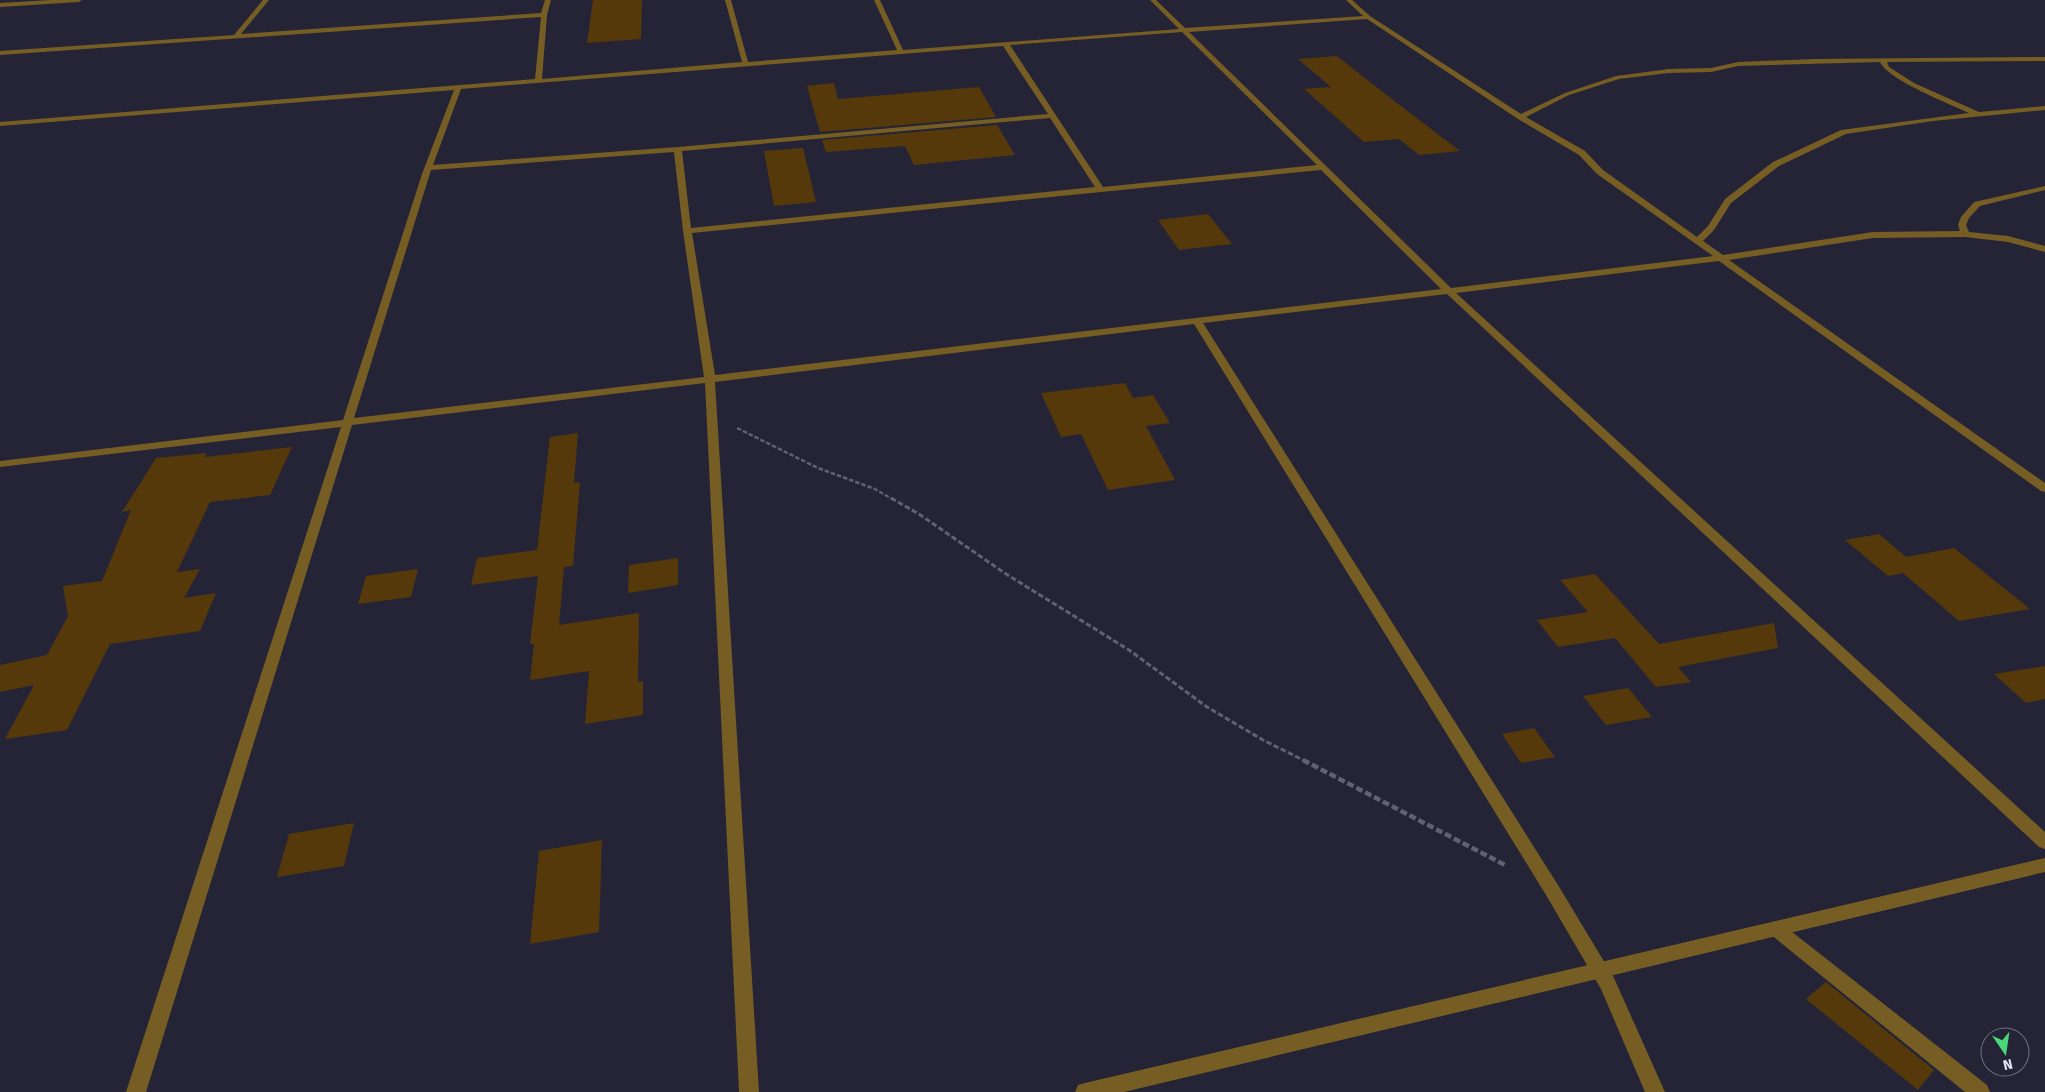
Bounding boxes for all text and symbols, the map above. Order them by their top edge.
north arrow [1980,1027,2030,1077]
text: N [2001,1055,2014,1074]

